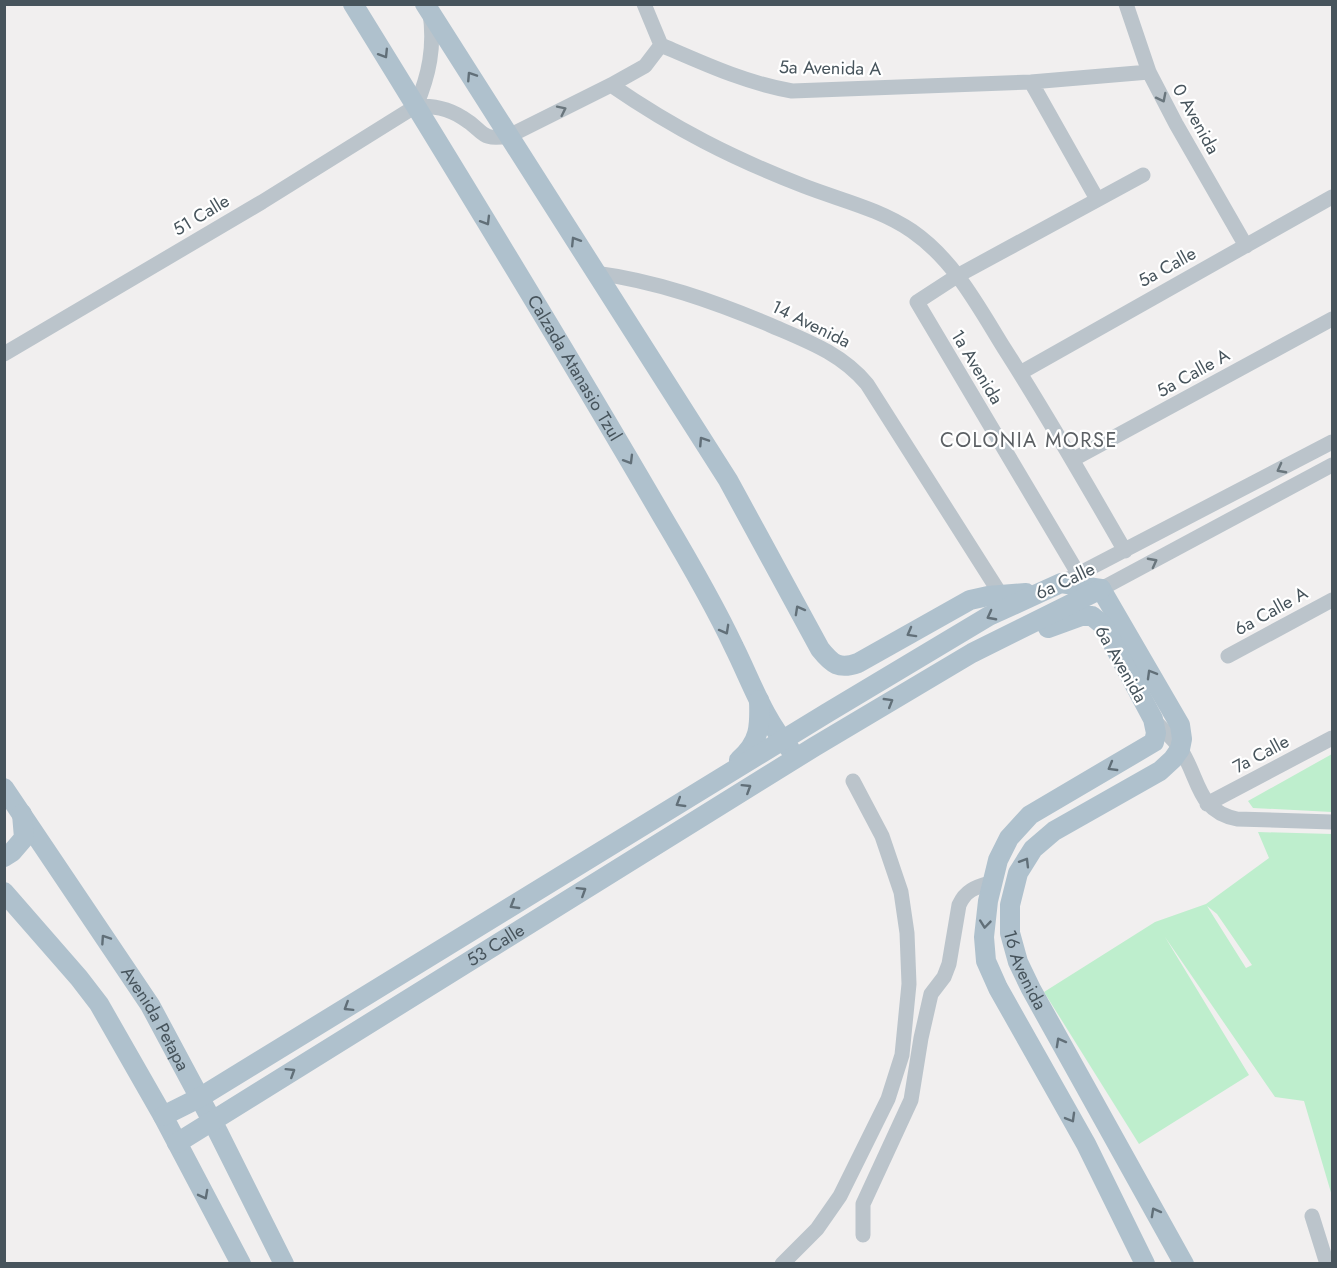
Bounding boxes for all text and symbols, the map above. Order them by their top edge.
one-way arrow [376,48,388,58]
street label: 5a Avenida A [779,54,882,82]
one-way arrow [467,72,479,82]
street label: 0 Avenida [1166,79,1226,159]
one-way arrow [1155,92,1166,102]
one-way arrow [556,105,567,117]
street label: 51 Calle [168,188,234,242]
one-way arrow [478,215,490,225]
one-way arrow [571,237,583,247]
street label: 5a Calle [1133,240,1201,294]
street label: Calzada Atanasio Tzul [521,290,628,446]
street label: 14 Avenida [767,294,855,354]
street label: 1a Avenida [944,325,1010,409]
street label: 5a Calle A [1152,342,1234,404]
district label: COLONIA MORSE [940,426,1118,455]
one-way arrow [698,437,710,447]
one-way arrow [622,454,634,464]
one-way arrow [1276,462,1287,473]
street label: 6a Calle [1031,556,1099,606]
one-way arrow [1146,558,1157,569]
street label: 6a Calle A [1230,580,1312,642]
one-way arrow [795,606,806,616]
one-way arrow [986,608,997,620]
street label: 6a Avenida [1088,621,1154,707]
one-way arrow [718,624,729,634]
one-way arrow [907,626,917,637]
one-way arrow [1147,670,1159,681]
one-way arrow [883,698,893,710]
street label: 7a Calle [1228,728,1294,780]
one-way arrow [1108,760,1118,771]
one-way arrow [741,783,751,795]
one-way arrow [676,796,686,807]
one-way arrow [1018,858,1029,868]
one-way arrow [576,886,586,898]
one-way arrow [510,897,520,909]
street label: 53 Calle [461,917,530,973]
one-way arrow [979,919,992,929]
street label: 16 Avenida [997,927,1053,1015]
one-way arrow [102,935,113,946]
street label: Avenida Petapa [115,961,196,1075]
one-way arrow [343,999,354,1010]
one-way arrow [1056,1038,1068,1048]
one-way arrow [285,1067,295,1079]
one-way arrow [1064,1112,1076,1122]
one-way arrow [197,1188,208,1199]
one-way arrow [1151,1208,1162,1219]

